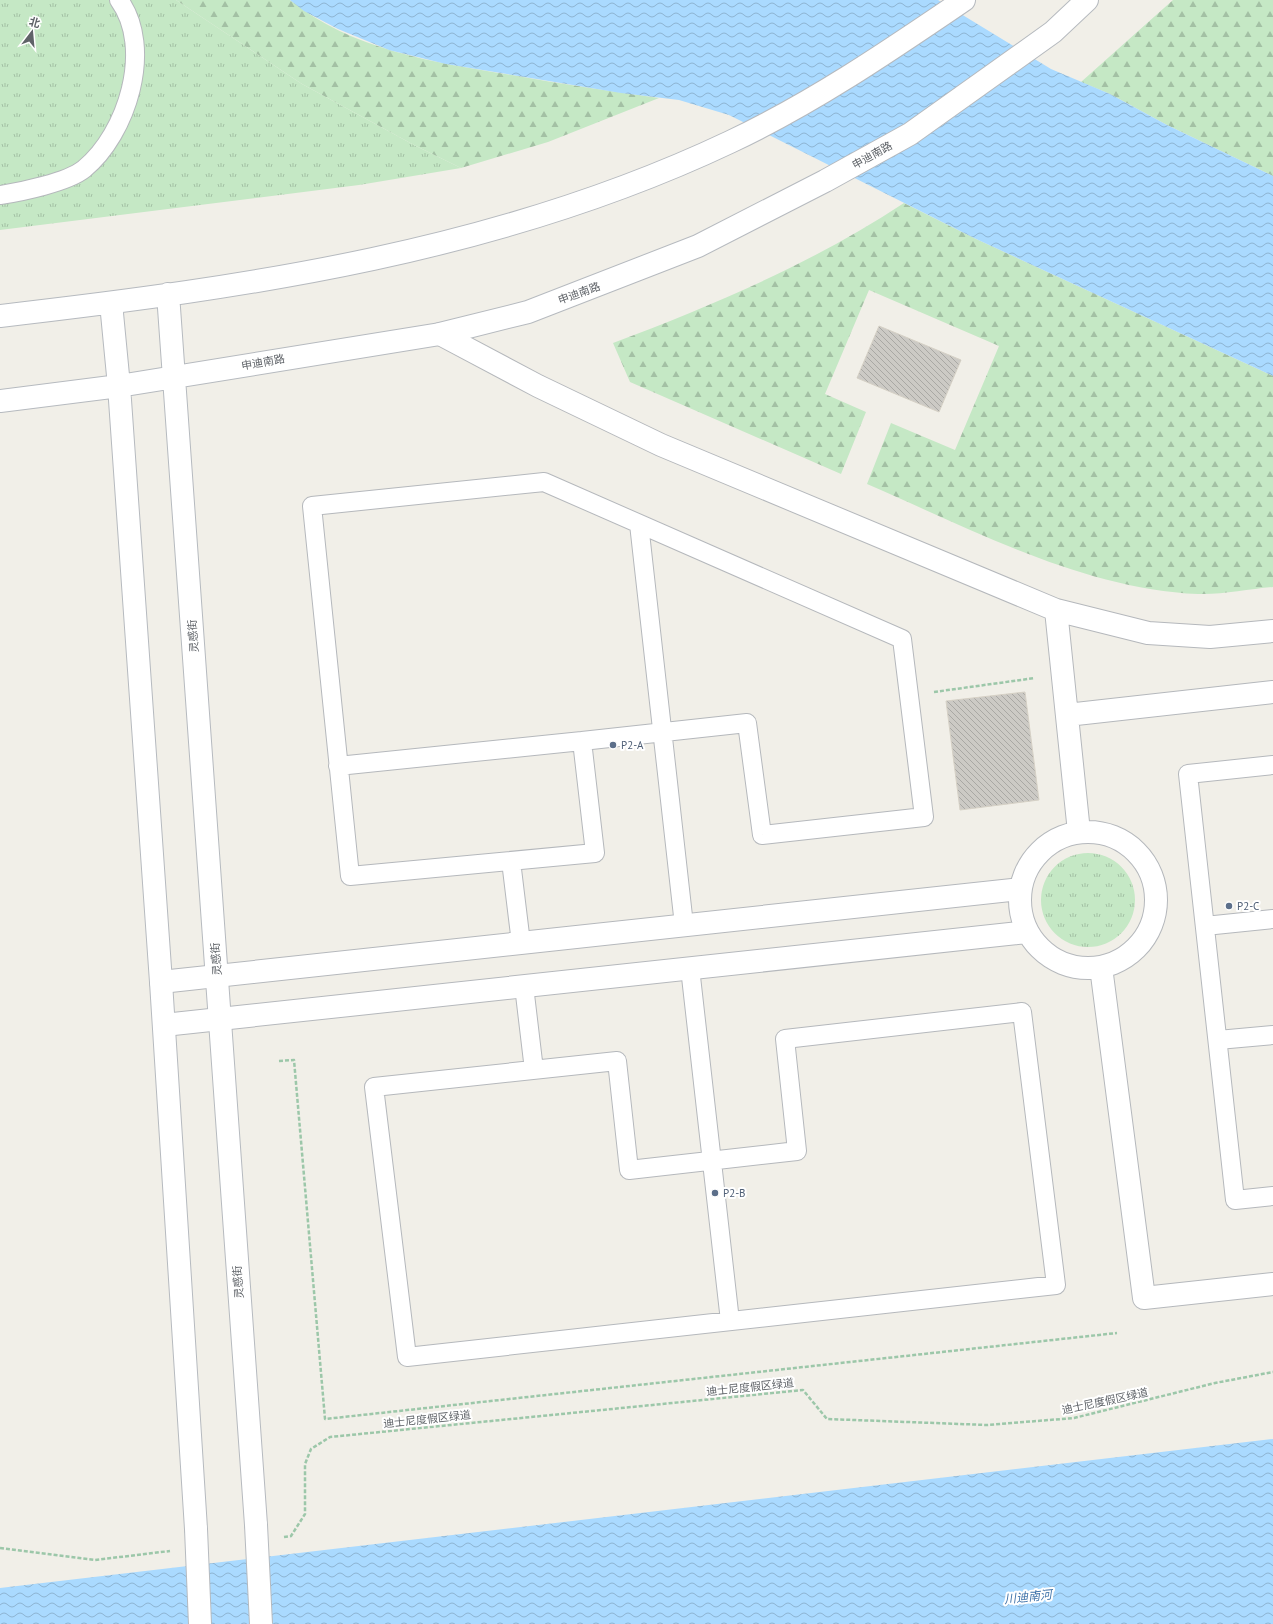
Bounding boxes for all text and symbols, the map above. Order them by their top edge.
north arrow [12,12,52,52]
text: 北 [28,14,42,31]
street label: 申迪南路 [849,138,895,172]
street label: 申迪南路 [556,279,602,307]
street label: 申迪南路 [240,351,286,373]
street label: 灵感街 [185,619,201,653]
place label: P2-A [621,738,644,752]
marker: P2-A [608,740,618,750]
place label: P2-C [1237,899,1259,913]
marker: P2-C [1224,901,1234,911]
street label: 灵感街 [208,942,224,976]
place label: P2-B [723,1186,746,1200]
marker: P2-B [710,1188,720,1198]
street label: 灵感街 [230,1265,246,1299]
street label: 迪士尼度假区绿道 [706,1375,794,1399]
street label: 迪士尼度假区绿道 [1061,1385,1149,1417]
street label: 迪士尼度假区绿道 [383,1407,471,1431]
water label: 川迪南河 [1003,1586,1055,1606]

